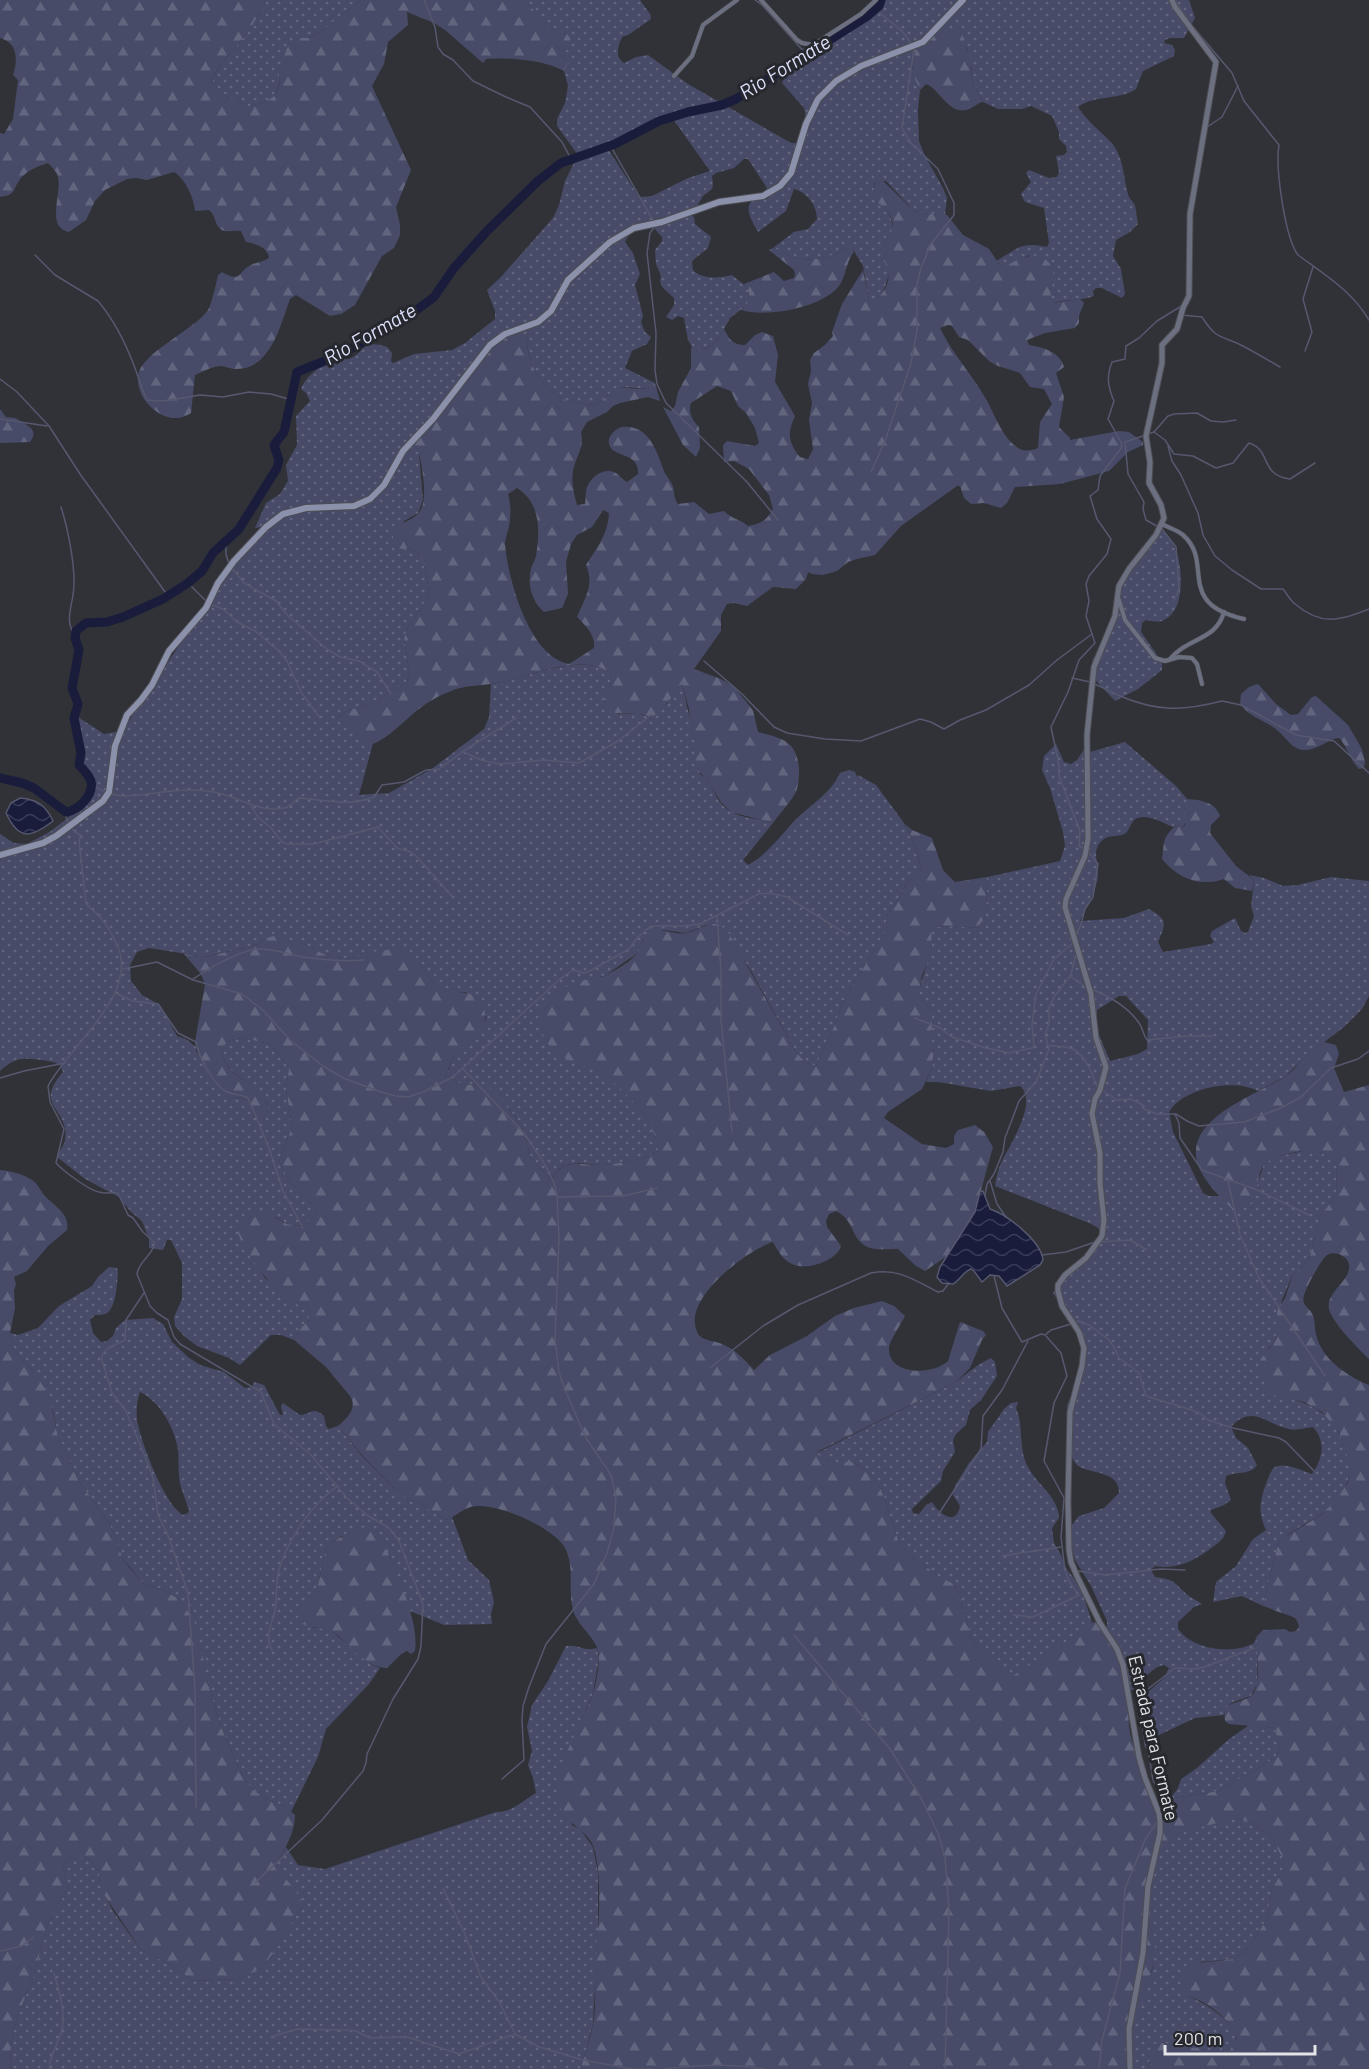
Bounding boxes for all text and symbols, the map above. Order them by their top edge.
water label: Rio Formate [734,29,834,104]
water label: Rio Formate [319,297,420,369]
street label: Estrada para Formate [1124,1653,1184,1822]
scale bar [1165,2018,1315,2056]
text: 200 m [1174,2027,1222,2049]

